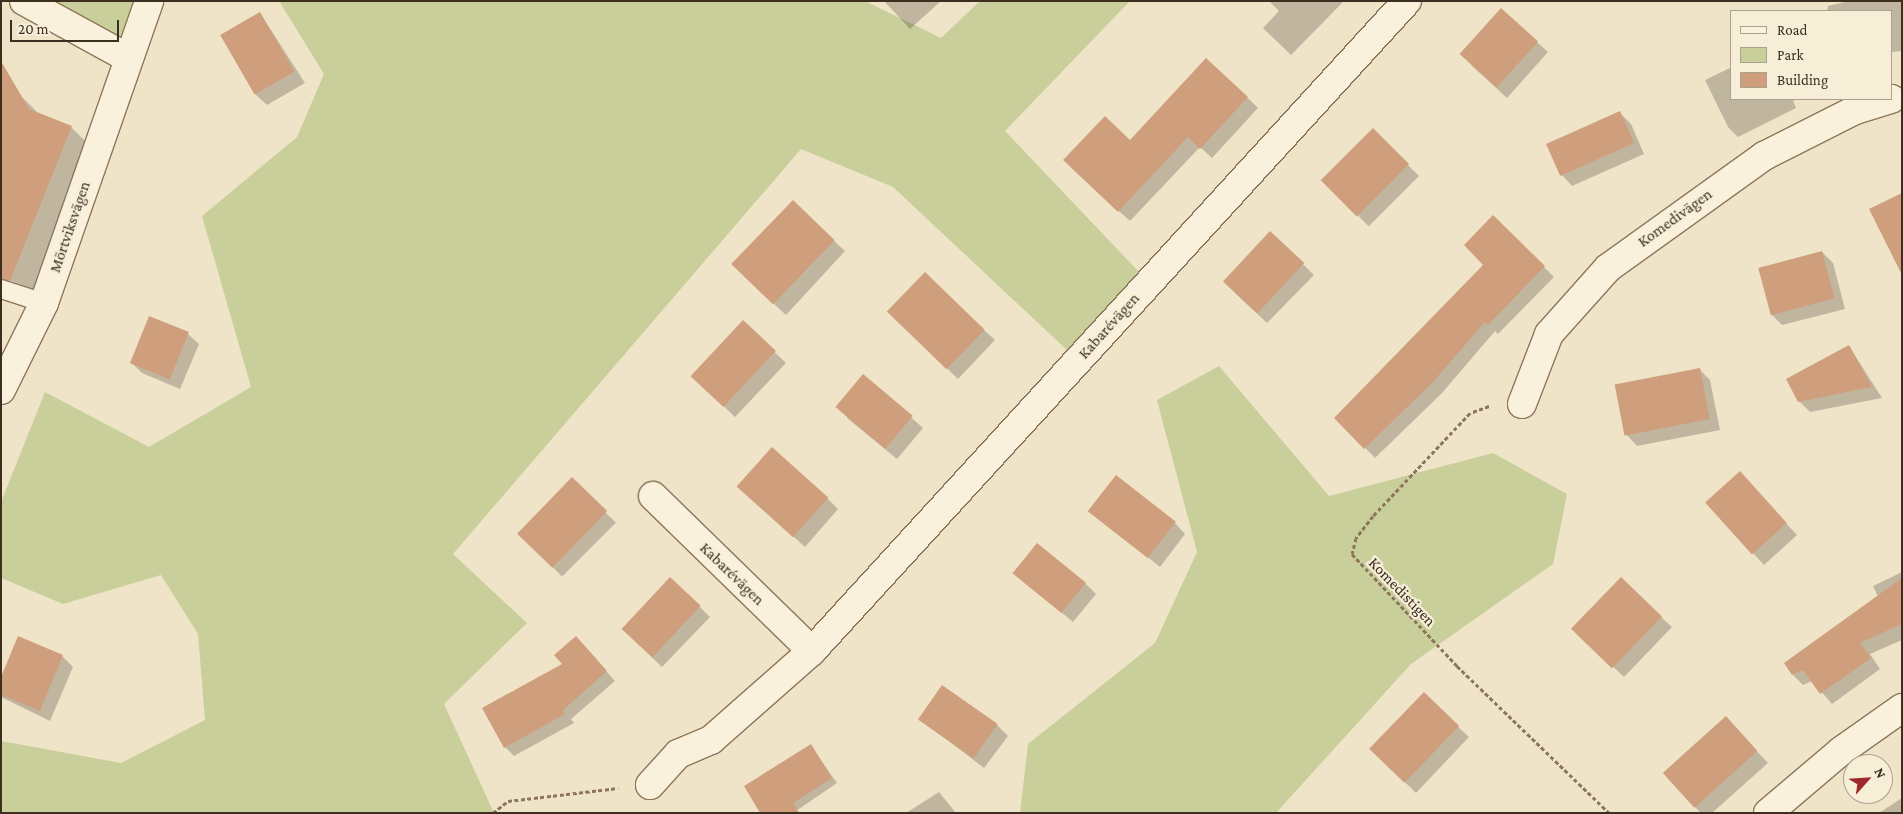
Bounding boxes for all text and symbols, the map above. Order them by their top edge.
scale bar [12,10,121,42]
legend [1730,10,1893,100]
text: 20 m [18,21,49,37]
text: Road [1777,22,1807,38]
text: Park [1777,47,1804,63]
text: Building [1777,72,1828,88]
street label: Mörtviksvägen [45,179,95,275]
street label: Komedivägen [1634,185,1716,251]
street label: Kabarévägen [1074,289,1144,363]
street label: Kabarévägen [696,538,768,610]
street label: Komedistigen [1364,554,1440,630]
north arrow [1843,754,1893,804]
text: N [1871,765,1890,781]

